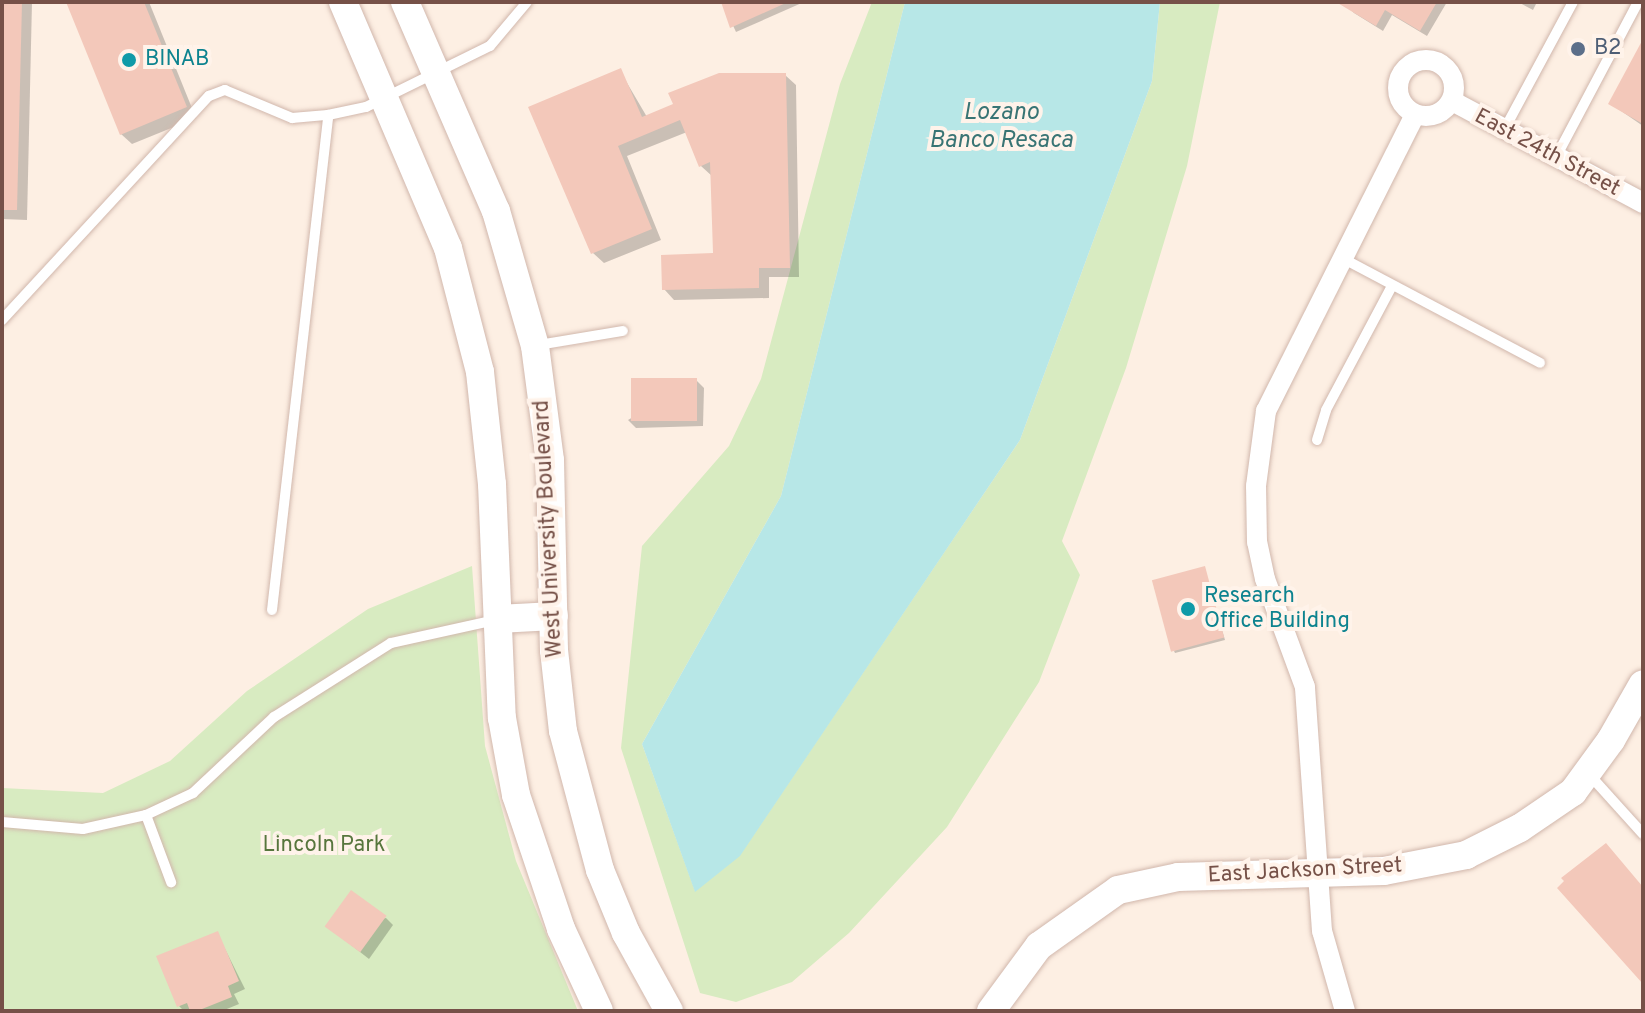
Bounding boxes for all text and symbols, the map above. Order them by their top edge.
place label: B2 [1594,36,1621,62]
marker: B2 [1569,40,1587,58]
place label: BINAB [145,47,210,73]
marker: BINAB [120,51,138,69]
water label: Lozano Banco Resaca [929,100,1073,156]
street label: East 24th Street [1470,104,1624,202]
street label: West University Boulevard [529,399,569,659]
place label: Research Office Building [1204,583,1350,634]
marker: Research Office Building [1179,600,1197,618]
park label: Lincoln Park [263,833,385,859]
street label: East Jackson Street [1207,853,1403,889]

